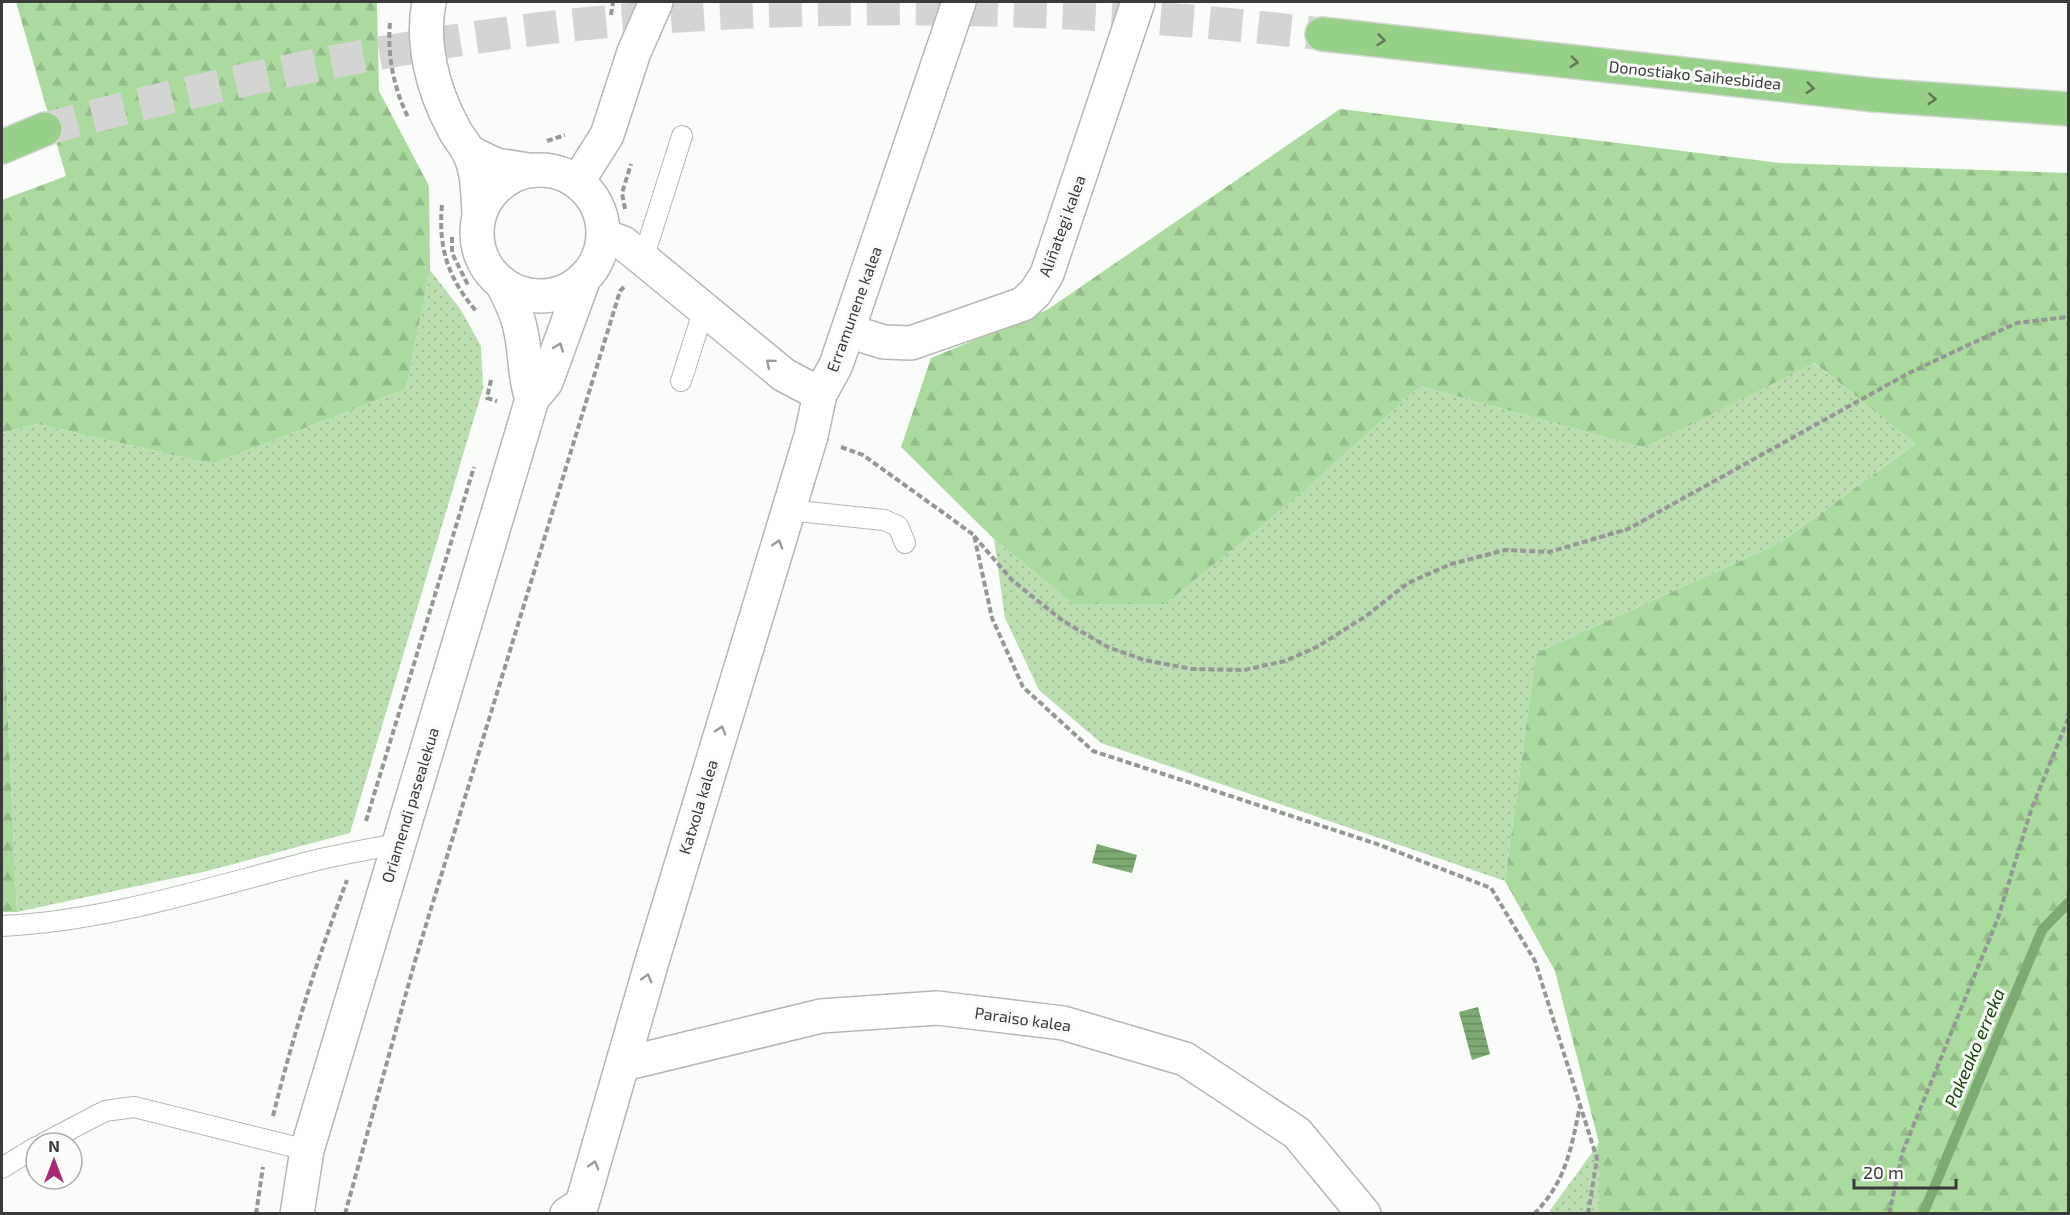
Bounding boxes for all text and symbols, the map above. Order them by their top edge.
one-way arrow [1376,34,1385,46]
one-way arrow [1570,55,1579,68]
street label: Donostiako Saihesbidea [1608,56,1782,93]
one-way arrow [1805,81,1815,94]
one-way arrow [1928,93,1937,106]
street label: Aliñategi kalea [1034,172,1089,279]
street label: Erramunene kalea [822,244,885,374]
one-way arrow [551,342,564,353]
one-way arrow [766,360,777,371]
one-way arrow [771,539,783,550]
street label: Oriamendi pasealekua [377,725,442,885]
one-way arrow [714,725,726,736]
street label: Katxola kalea [674,757,721,856]
one-way arrow [640,973,652,984]
water label: Pakeako erreka [1939,985,2009,1110]
street label: Paraiso kalea [974,1002,1073,1035]
north arrow [24,1131,84,1191]
text: N [48,1136,60,1155]
scale bar [1854,1152,1956,1190]
one-way arrow [587,1160,599,1171]
text: 20 m [1863,1161,1904,1183]

